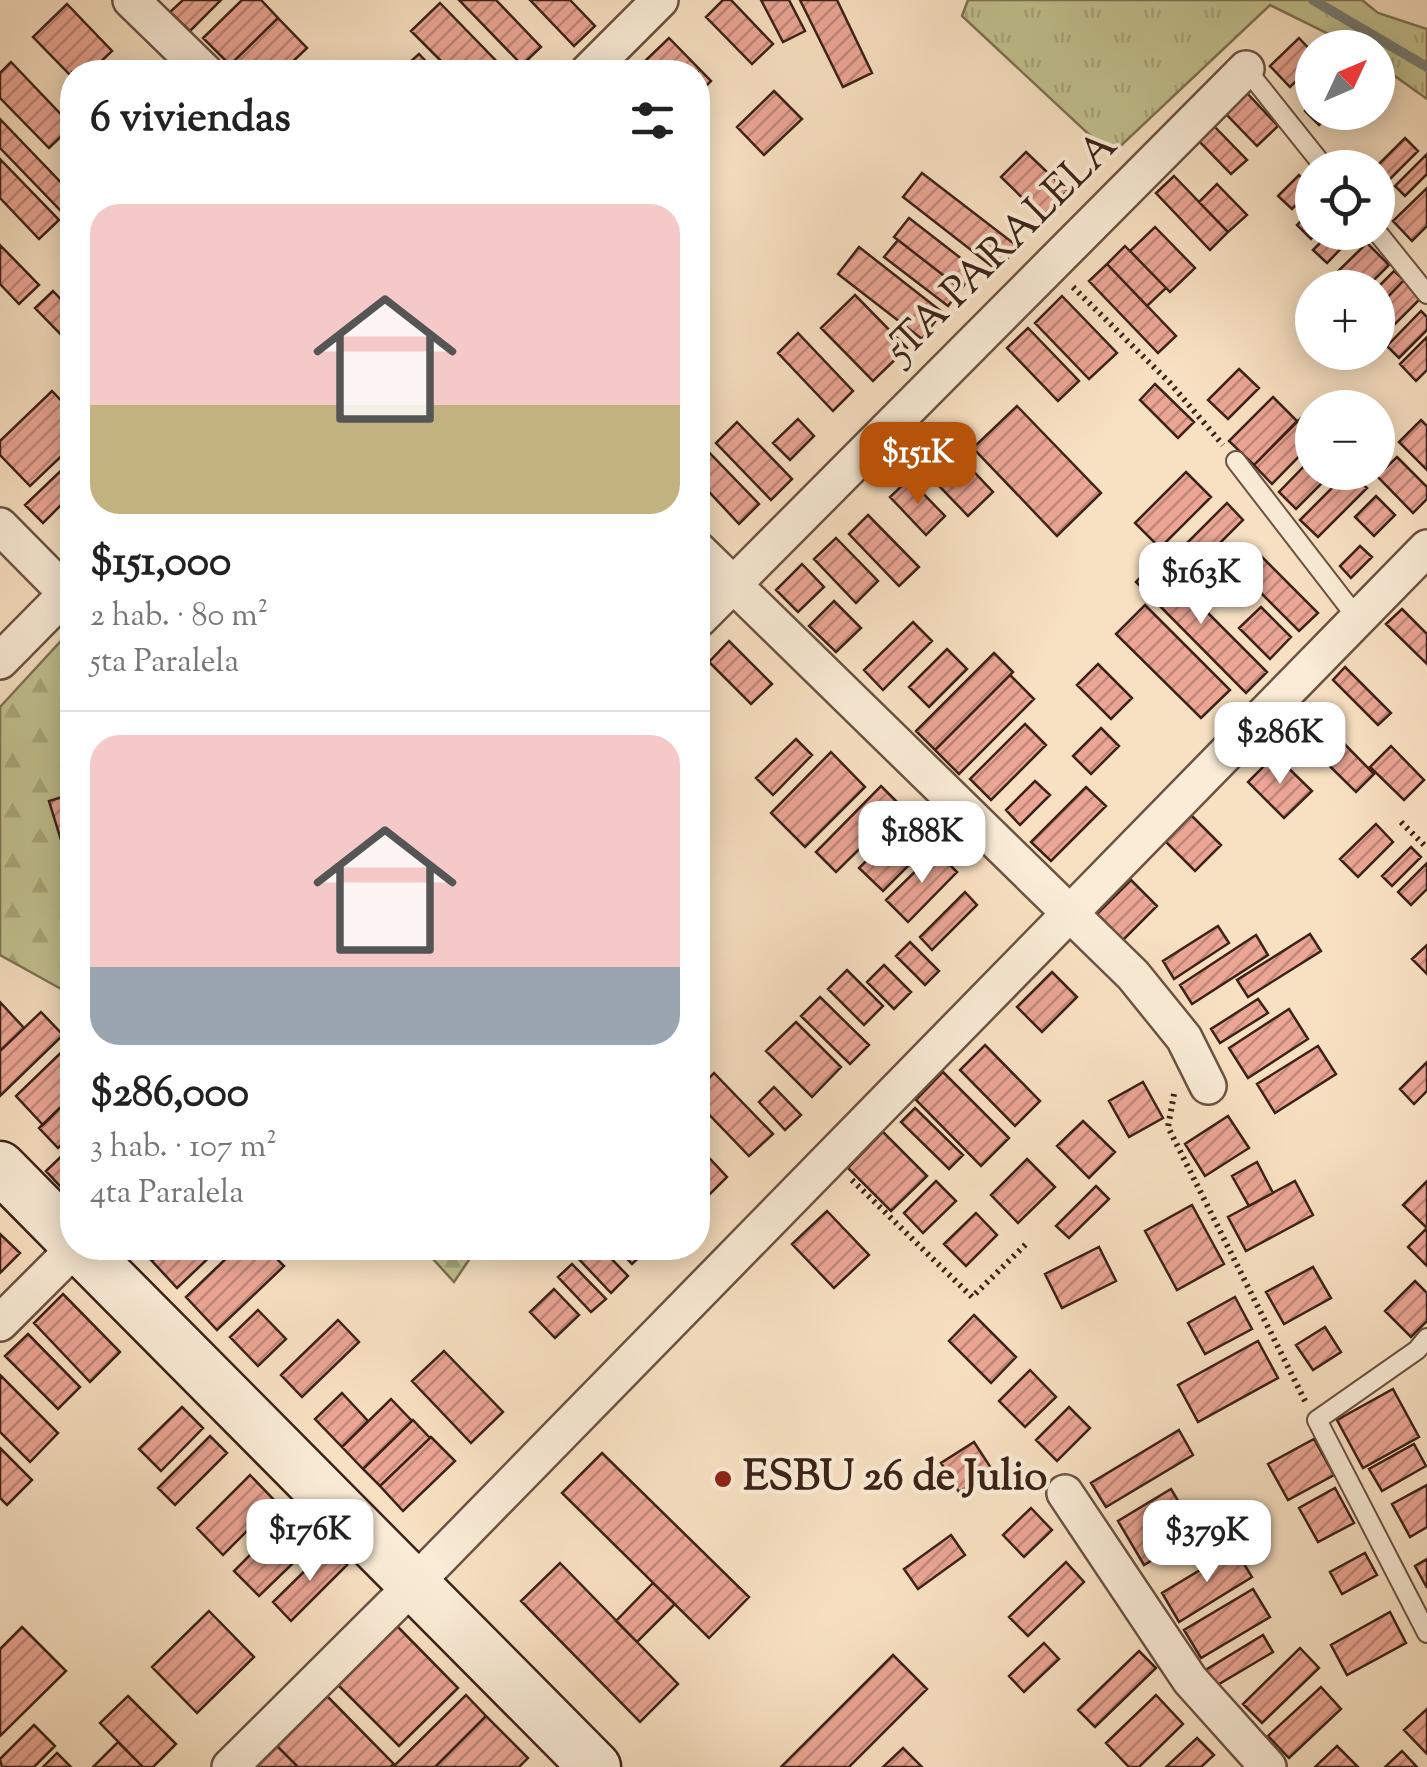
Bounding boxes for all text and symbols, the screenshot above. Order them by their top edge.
north arrow [1295,30,1395,130]
map controls [1295,30,1395,490]
text: 6 viviendas [90,90,291,150]
icon: filters [625,93,680,148]
street label: 5TA PARALELA [872,119,1133,380]
button: locate [1295,150,1395,250]
icon: home [295,269,475,449]
button: + [1295,270,1395,370]
button: − [1295,390,1395,490]
pin: $151K [848,422,988,507]
text: $151K [882,431,954,477]
text: $151,000 [90,534,231,594]
pin: $163K [1131,542,1271,627]
text: $163K [1161,551,1241,597]
text: 2 hab. · 80 m² [90,594,268,640]
text: 5ta Paralela [90,640,239,686]
pin: $286K [1210,702,1350,787]
text: $286K [1236,711,1324,757]
icon: home [295,800,475,980]
pin: $188K [852,801,992,886]
text: $188K [880,810,964,856]
text: $286,000 [90,1065,249,1125]
text: 3 hab. · 107 m² [90,1125,277,1171]
text: 4ta Paralela [90,1171,244,1217]
place label: ESBU 26 de Julio [743,1449,1047,1509]
marker: ESBU 26 de Julio [712,1468,734,1490]
pin: $176K [240,1499,380,1584]
pin: $379K [1137,1500,1277,1585]
text: $176K [268,1508,352,1554]
text: $379K [1165,1509,1249,1555]

